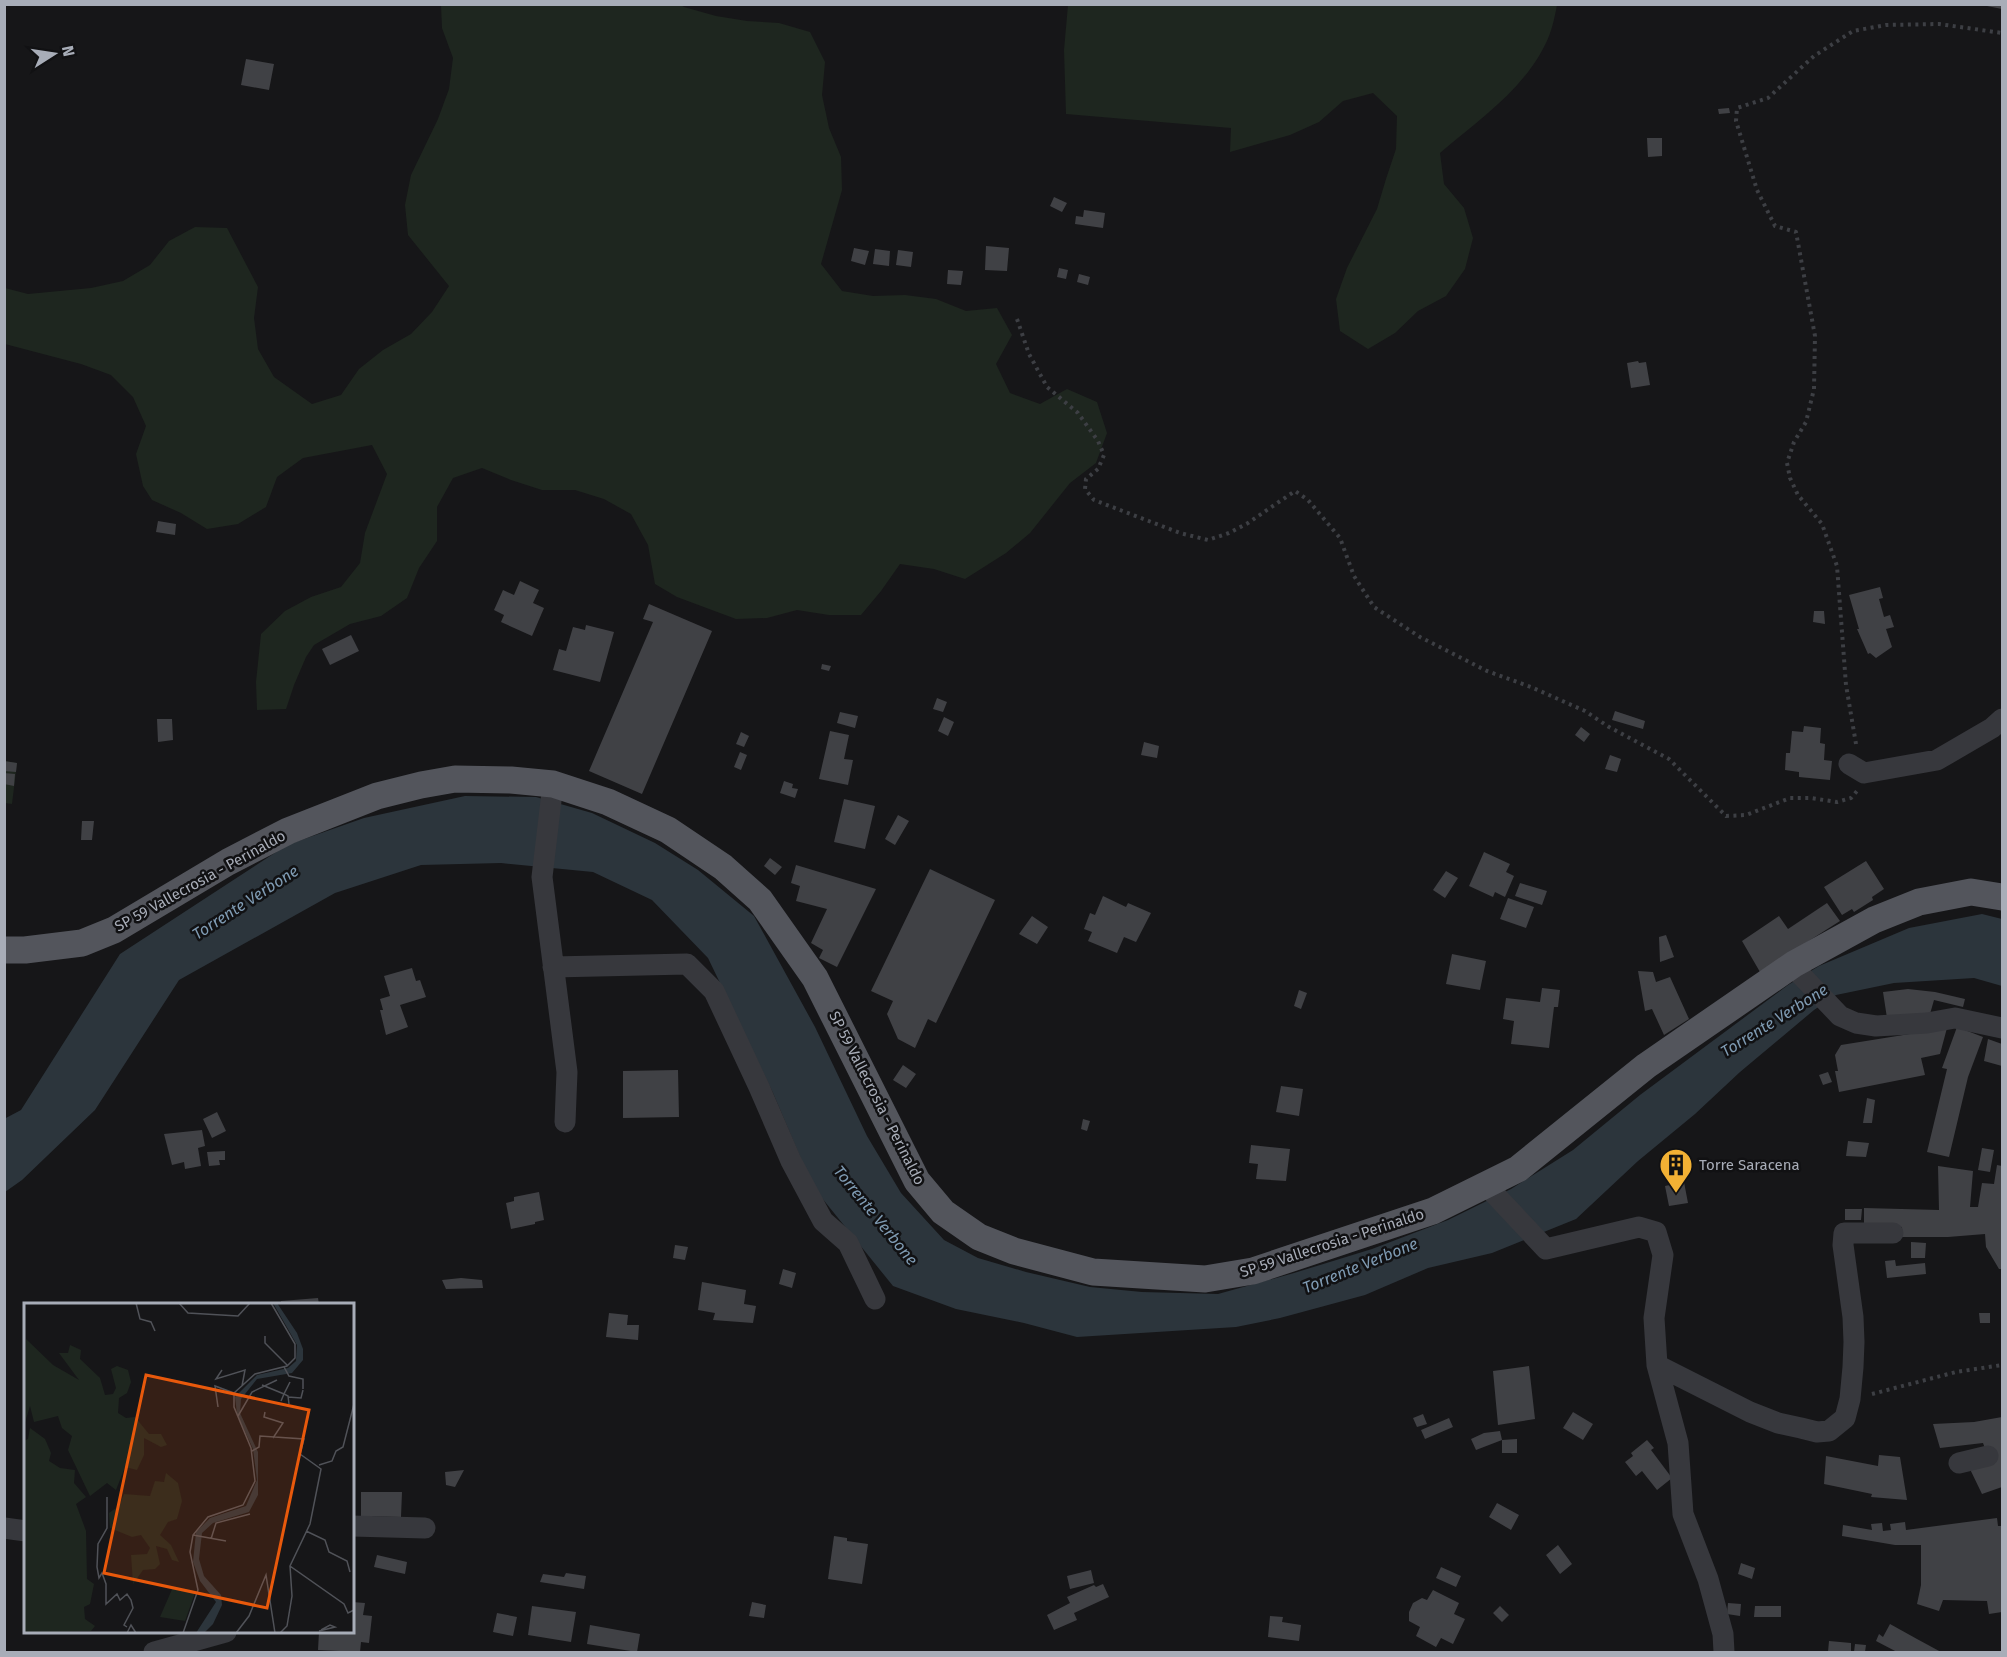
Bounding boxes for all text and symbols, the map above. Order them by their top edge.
north arrow [24,24,84,84]
text: N [58,44,79,58]
street label: SP 59 Vallecrosia - Perinaldo [111,826,289,936]
water label: Torrente Verbone [189,861,302,944]
water label: Torrente Verbone [1717,980,1831,1061]
street label: SP 59 Vallecrosia - Perinaldo [825,1008,929,1188]
building icon: Torre Saracena [1658,1147,1694,1194]
place label: Torre Saracena [1699,1156,1800,1174]
water label: Torrente Verbone [830,1162,922,1269]
street label: SP 59 Vallecrosia - Perinaldo [1238,1205,1426,1281]
water label: Torrente Verbone [1300,1234,1420,1297]
inset map [24,1303,354,1633]

